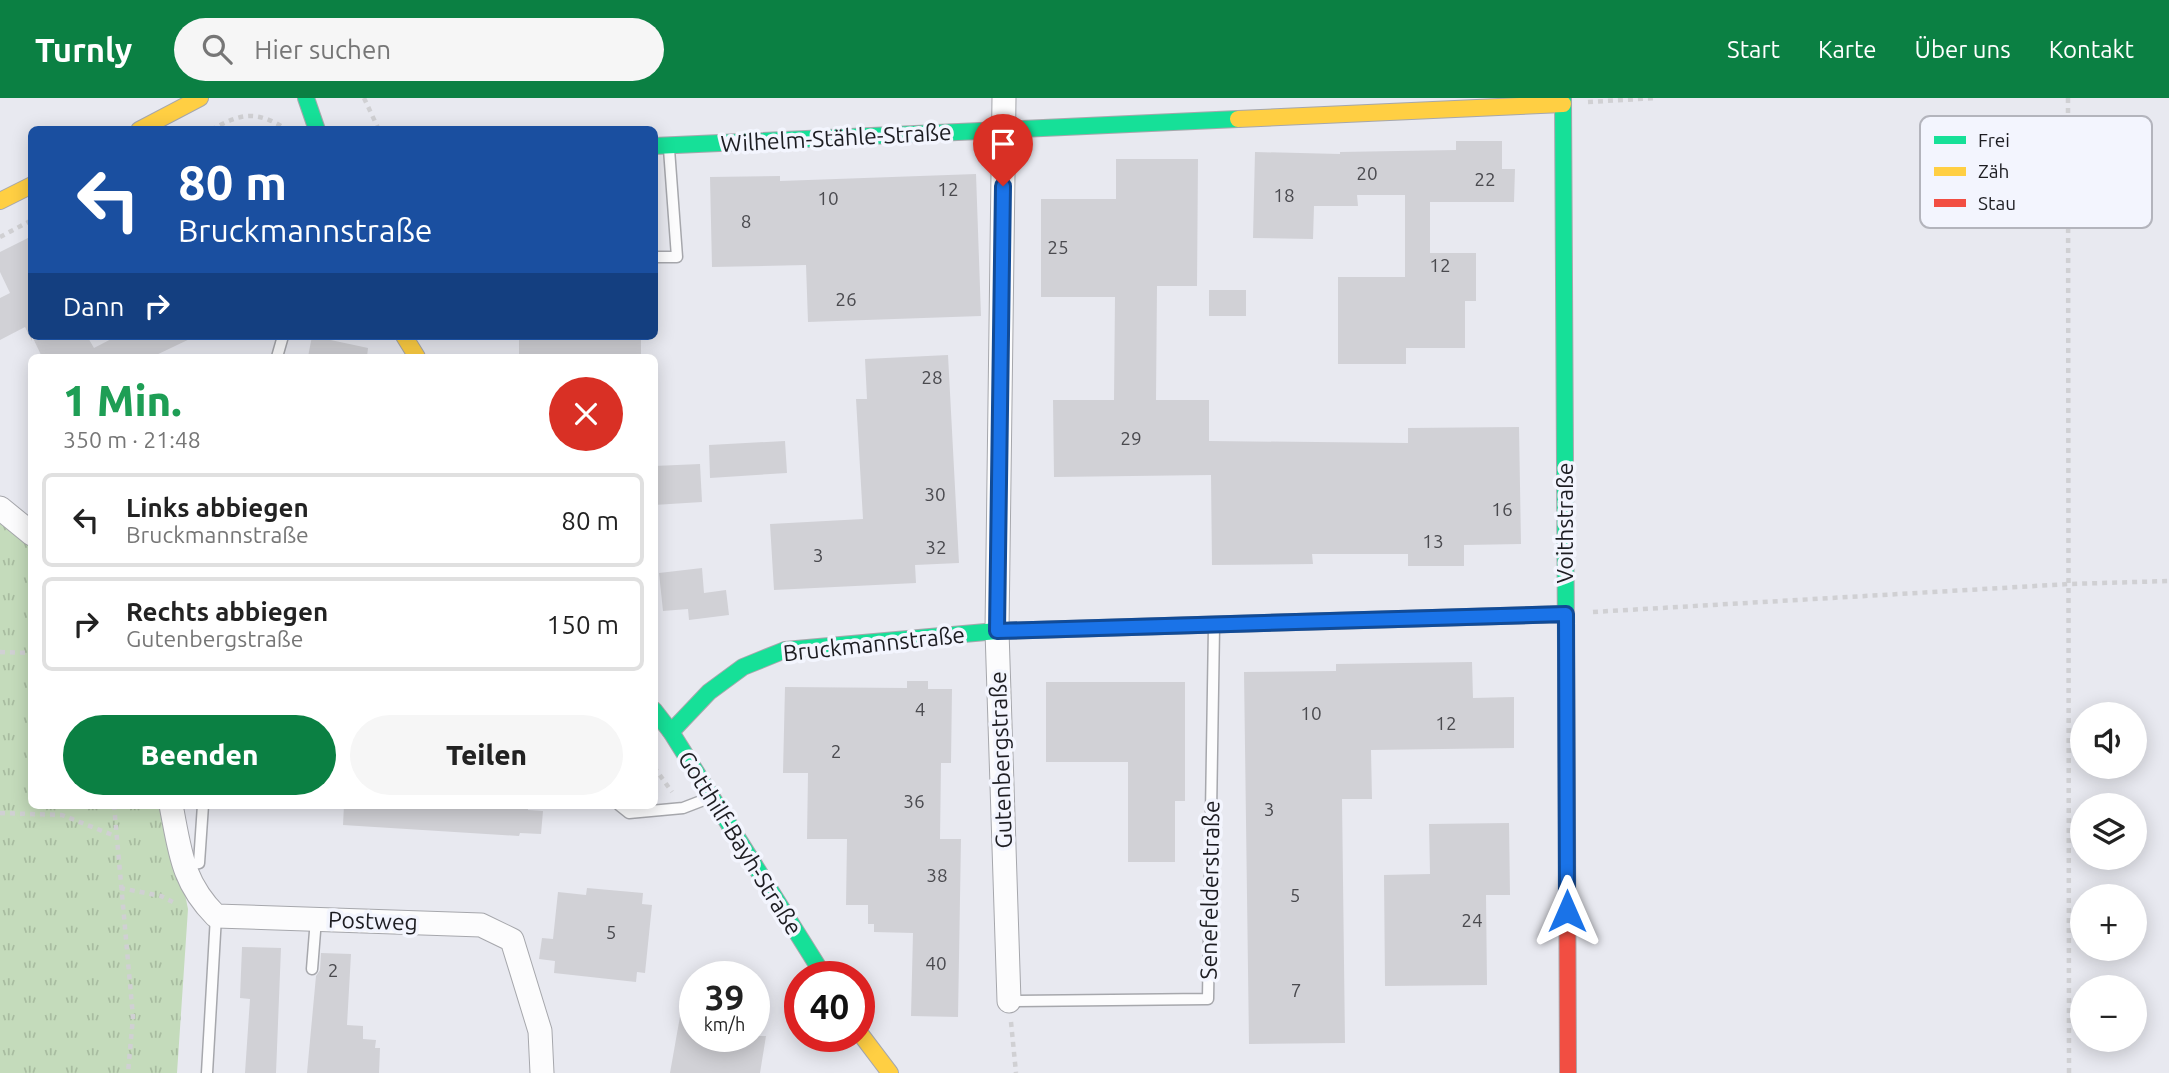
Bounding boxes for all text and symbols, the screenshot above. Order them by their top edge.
search box [174,18,664,81]
icon: search [198,30,236,68]
text: Turnly [35,31,132,68]
text: Hier suchen [254,35,391,64]
text: Start [1727,36,1780,63]
text: Karte [1818,36,1877,63]
text: Über uns [1915,36,2011,63]
text: Kontakt [2049,36,2134,63]
pin [973,114,1033,186]
legend [1920,116,2152,228]
street label: Wilhelm-Stähle-Straße [720,119,952,156]
icon: arrive [984,125,1022,163]
text: Frei [1978,129,2010,151]
icon: left [63,154,154,245]
text: 80 m [178,154,287,209]
text: Zäh [1978,160,2009,182]
house number: 20 [1356,162,1378,184]
house number: 22 [1474,168,1496,190]
house number: 12 [937,178,959,200]
house number: 18 [1273,184,1295,206]
house number: 10 [817,187,839,209]
text: Stau [1978,192,2016,214]
house number: 8 [741,210,751,232]
text: Bruckmannstraße [178,212,432,248]
house number: 25 [1047,236,1069,258]
house number: 12 [1429,254,1451,276]
icon: right [138,287,176,325]
house number: 26 [835,288,857,310]
text: Dann [63,292,124,321]
house number: 28 [921,366,943,388]
text: 1 Min. [63,377,182,424]
button: close [549,377,623,451]
text: 350 m · 21:48 [63,427,201,452]
house number: 29 [1120,427,1142,449]
street label: Voithstraße [1552,462,1577,584]
house number: 30 [924,483,946,505]
text: Links abbiegen [126,493,309,522]
house number: 16 [1491,498,1513,520]
icon: left [67,501,105,539]
text: 80 m [561,506,619,535]
text: Bruckmannstraße [126,522,309,547]
house number: 13 [1422,530,1444,552]
house number: 32 [925,536,947,558]
house number: 3 [813,544,823,566]
text: Rechts abbiegen [126,597,328,626]
icon: right [67,605,105,643]
text: 150 m [547,610,619,639]
street label: Bruckmannstraße [782,622,966,665]
text: Gutenbergstraße [126,626,303,651]
street label: Gutenbergstraße [985,671,1016,849]
house number: 4 [915,698,925,720]
house number: 10 [1300,702,1322,724]
map controls [2070,702,2147,1052]
button: sound [2070,702,2147,779]
house number: 12 [1435,712,1457,734]
button: Beenden [63,715,336,795]
button: Teilen [350,715,623,795]
house number: 2 [831,740,841,762]
street label: Gotthilf-Bayh-Straße [674,746,807,939]
house number: 36 [903,790,925,812]
button: layers [2070,793,2147,870]
house number: 3 [1264,798,1274,820]
street label: Senefelderstraße [1195,800,1224,980]
house number: 38 [926,864,948,886]
position arrow [1530,874,1604,948]
house number: 5 [1290,884,1300,906]
button: + [2070,884,2147,961]
street label: Postweg [328,906,418,935]
house number: 24 [1461,909,1483,931]
house number: 5 [606,921,616,943]
house number: 40 [925,952,947,974]
house number: 2 [328,959,338,981]
speed limit sign: 40 [784,961,875,1052]
button: − [2070,975,2147,1052]
text: 39 [705,977,744,1017]
house number: 7 [1291,979,1301,1001]
text: km/h [704,1014,745,1034]

